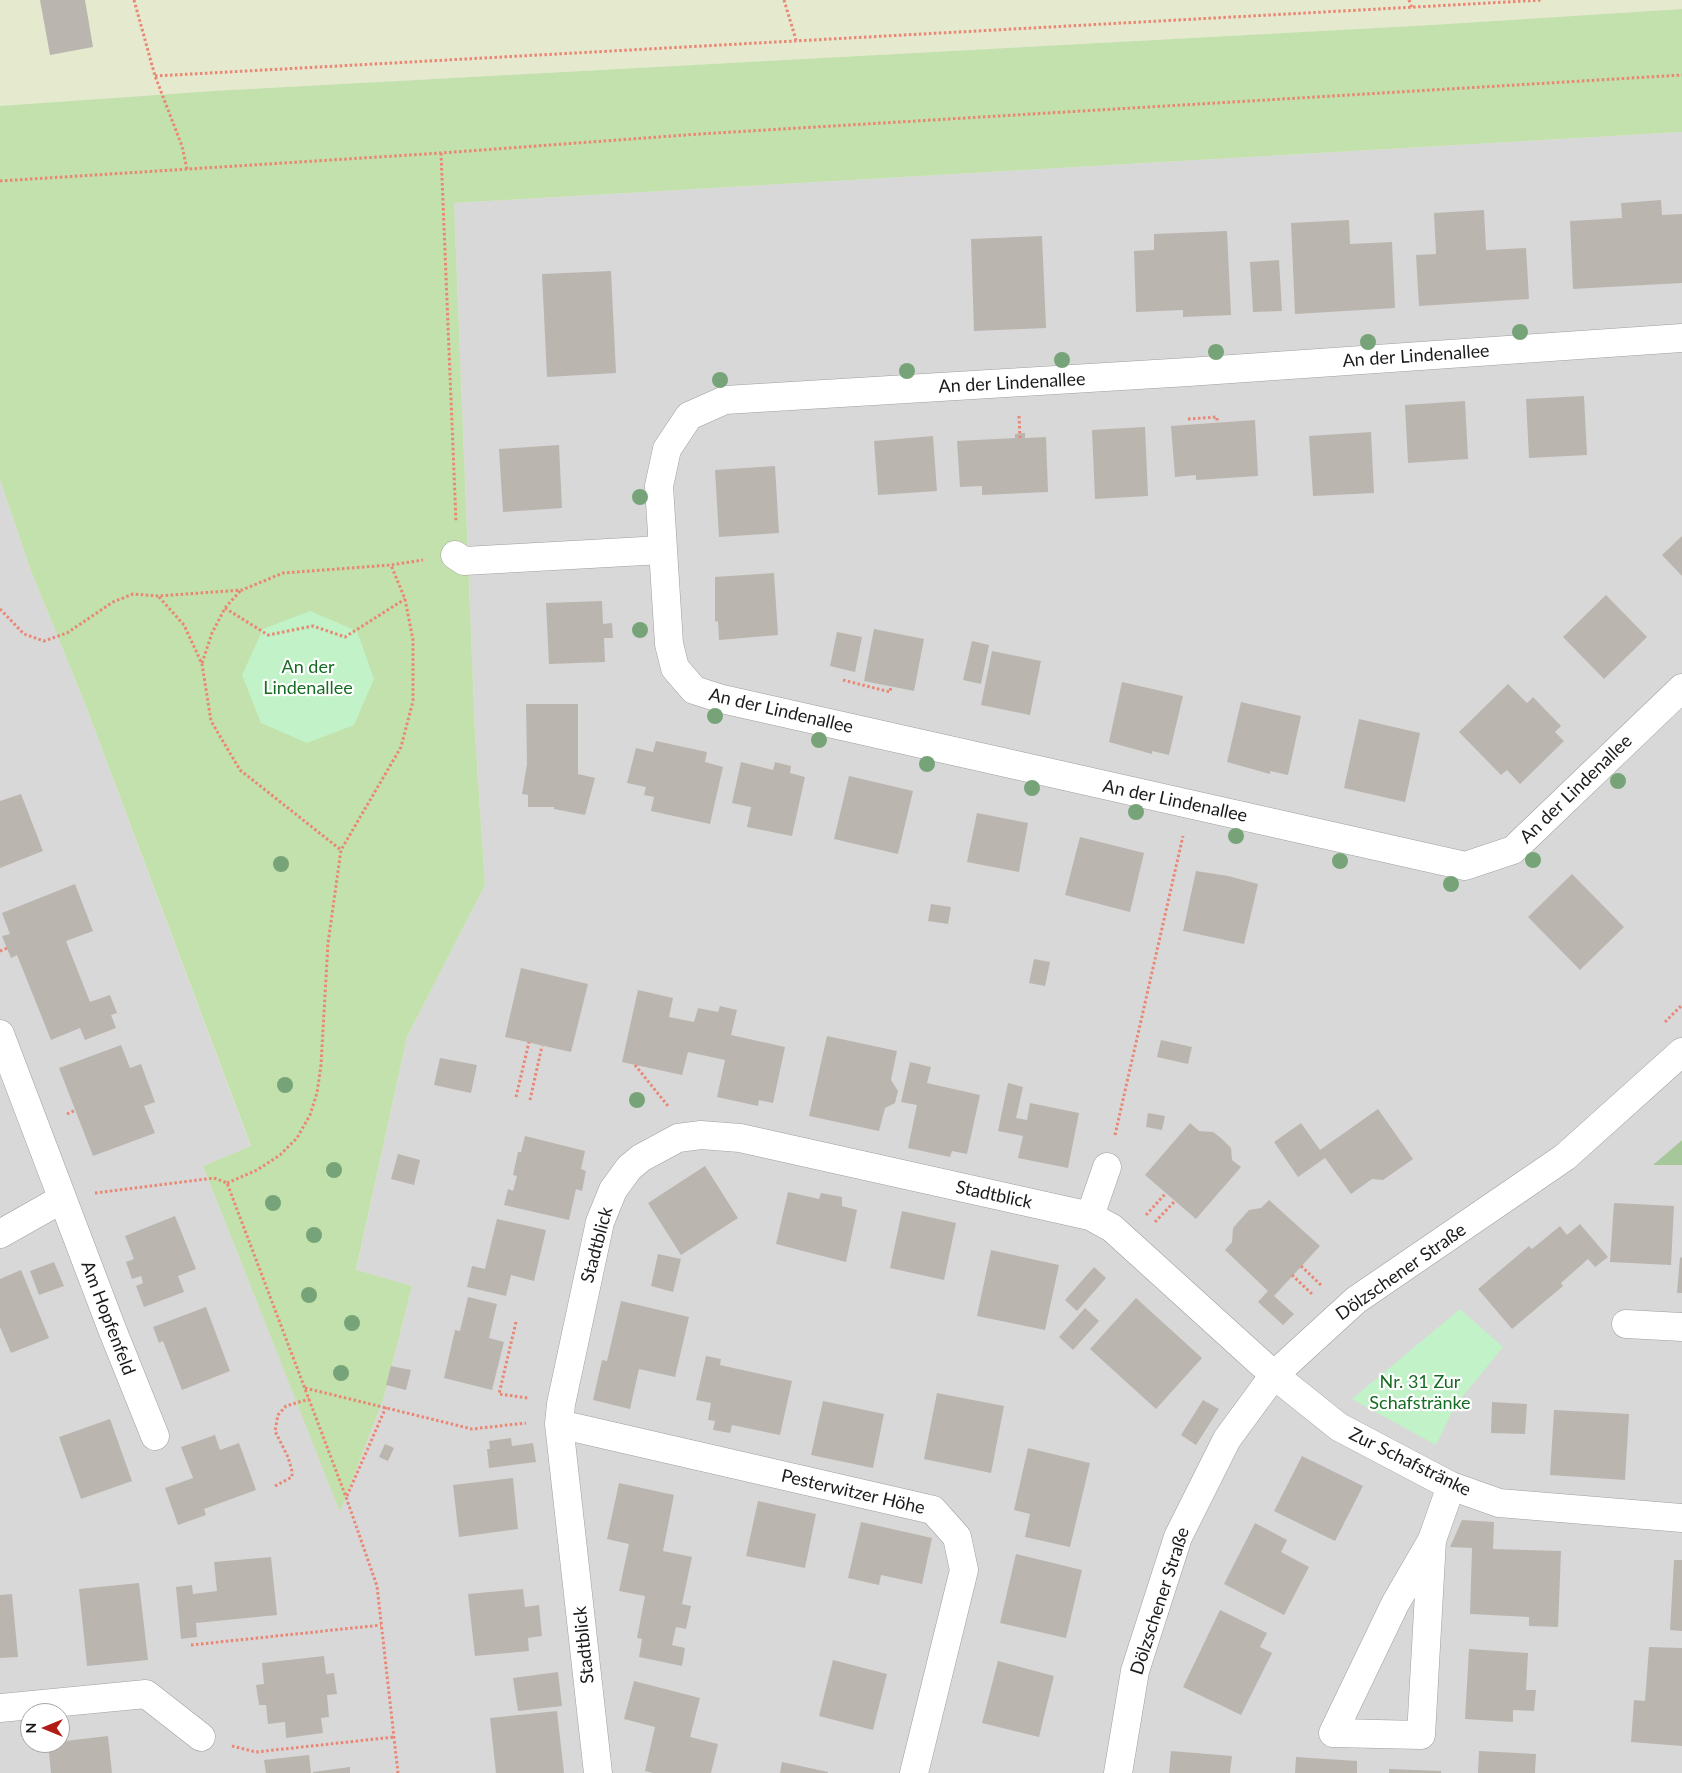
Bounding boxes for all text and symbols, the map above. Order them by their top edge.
street label: An der Lindenallee [1342,340,1490,372]
street label: An der Lindenallee [938,368,1086,398]
park label: An der Lindenallee [263,656,353,699]
street label: An der Lindenallee [707,684,855,738]
street label: An der Lindenallee [1516,730,1636,848]
street label: An der Lindenallee [1101,775,1249,827]
street label: Stadtblick [954,1176,1034,1214]
street label: Stadtblick [577,1205,617,1285]
street label: Dölzschener Straße [1332,1219,1470,1325]
street label: Am Hopfenfeld [76,1258,140,1378]
park label: Nr. 31 Zur Schafstränke [1369,1371,1471,1414]
street label: Zur Schafstränke [1346,1423,1474,1501]
street label: Pesterwitzer Höhe [779,1465,927,1519]
street label: Dölzschener Straße [1126,1524,1194,1678]
street label: Stadtblick [569,1605,599,1685]
north arrow [20,1703,70,1753]
text: N [22,1723,39,1733]

